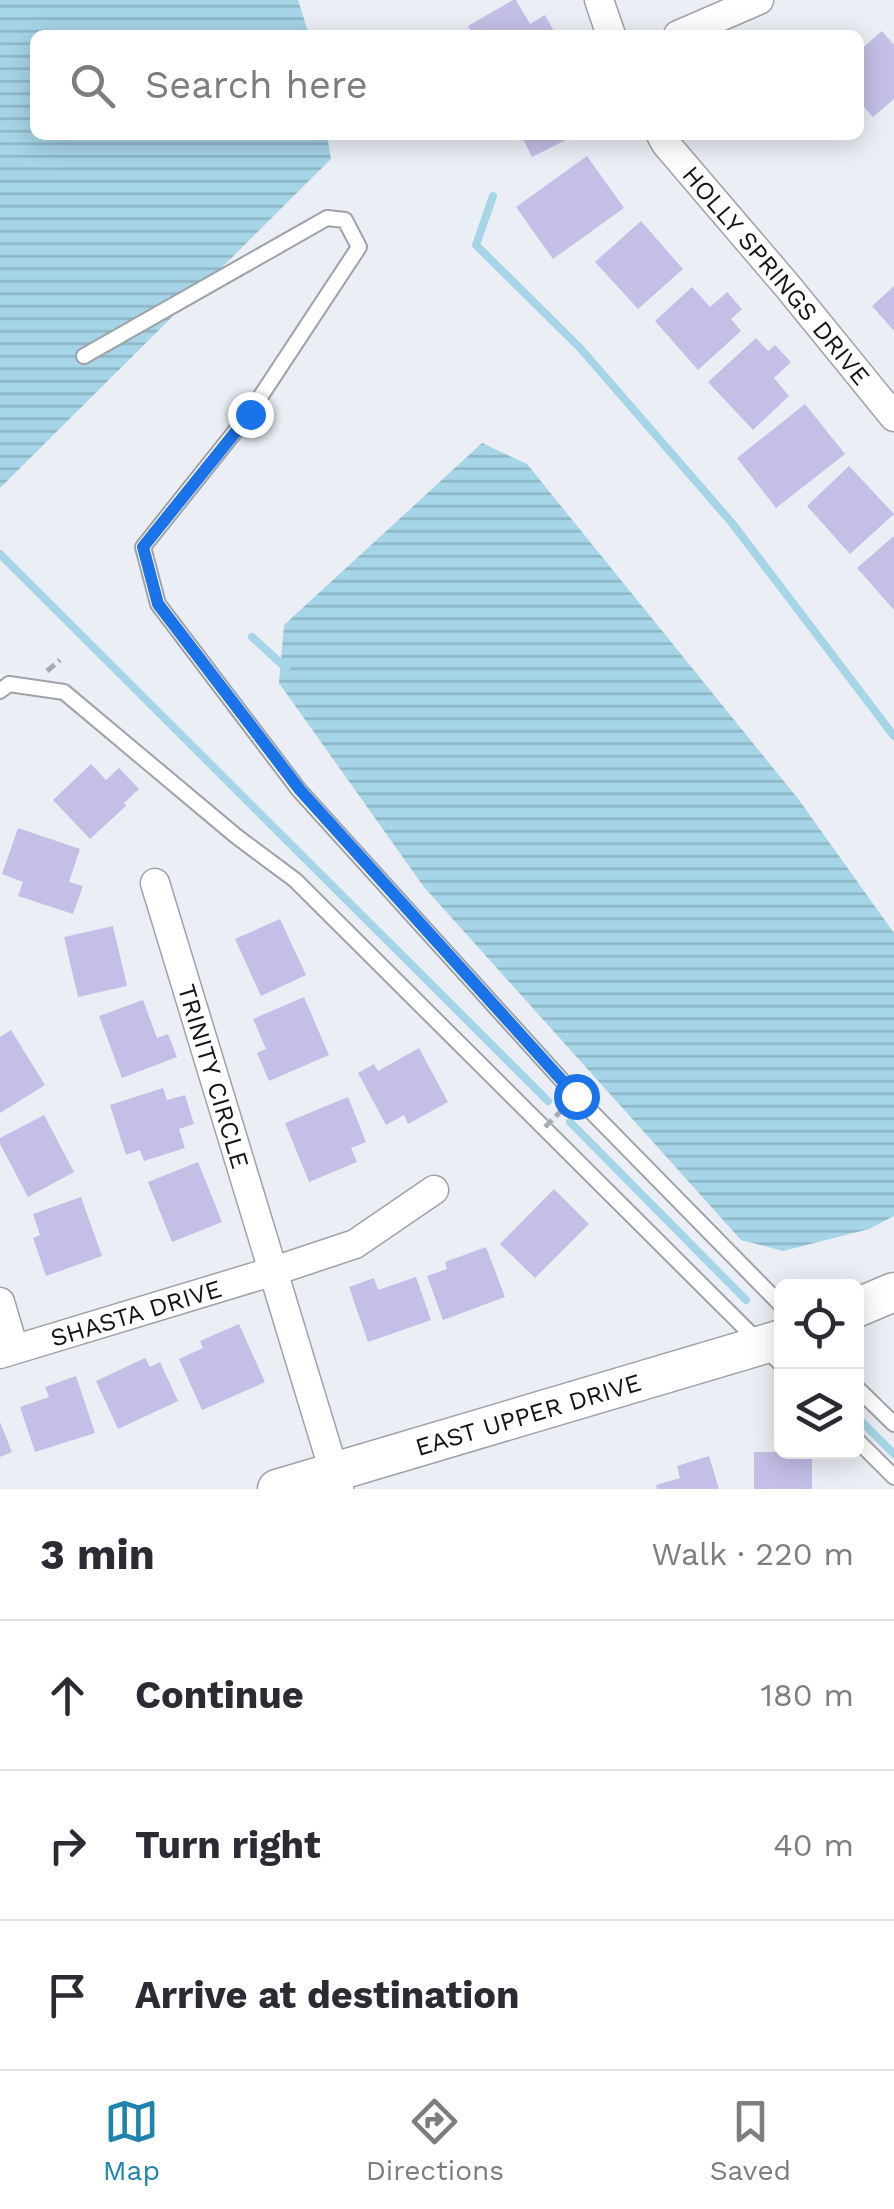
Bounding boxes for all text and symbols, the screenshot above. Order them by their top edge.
search box [30,30,864,140]
icon: search [65,58,120,113]
text: Search here [145,63,368,107]
street label: HOLLY SPRINGS DRIVE [677,160,876,391]
route end [228,392,274,438]
street label: TRINITY CIRCLE [172,981,255,1172]
route start [554,1074,600,1120]
street label: SHASTA DRIVE [47,1273,225,1352]
map controls [774,1279,864,1459]
button: locate [774,1279,864,1369]
street label: EAST UPPER DRIVE [412,1367,644,1462]
button: layers [774,1369,864,1459]
text: 3 min [40,1530,155,1579]
text: Walk · 220 m [652,1535,854,1573]
icon: ahead [40,1668,95,1723]
text: Continue [135,1673,304,1717]
text: 180 m [760,1676,854,1714]
icon: right [40,1818,95,1873]
text: Turn right [135,1823,321,1867]
text: 40 m [773,1826,854,1864]
icon: arrive [40,1968,95,2023]
text: Arrive at destination [135,1973,520,2017]
tab: Map [103,2094,160,2187]
tab: Directions [366,2094,504,2187]
tab: Saved [710,2094,791,2187]

